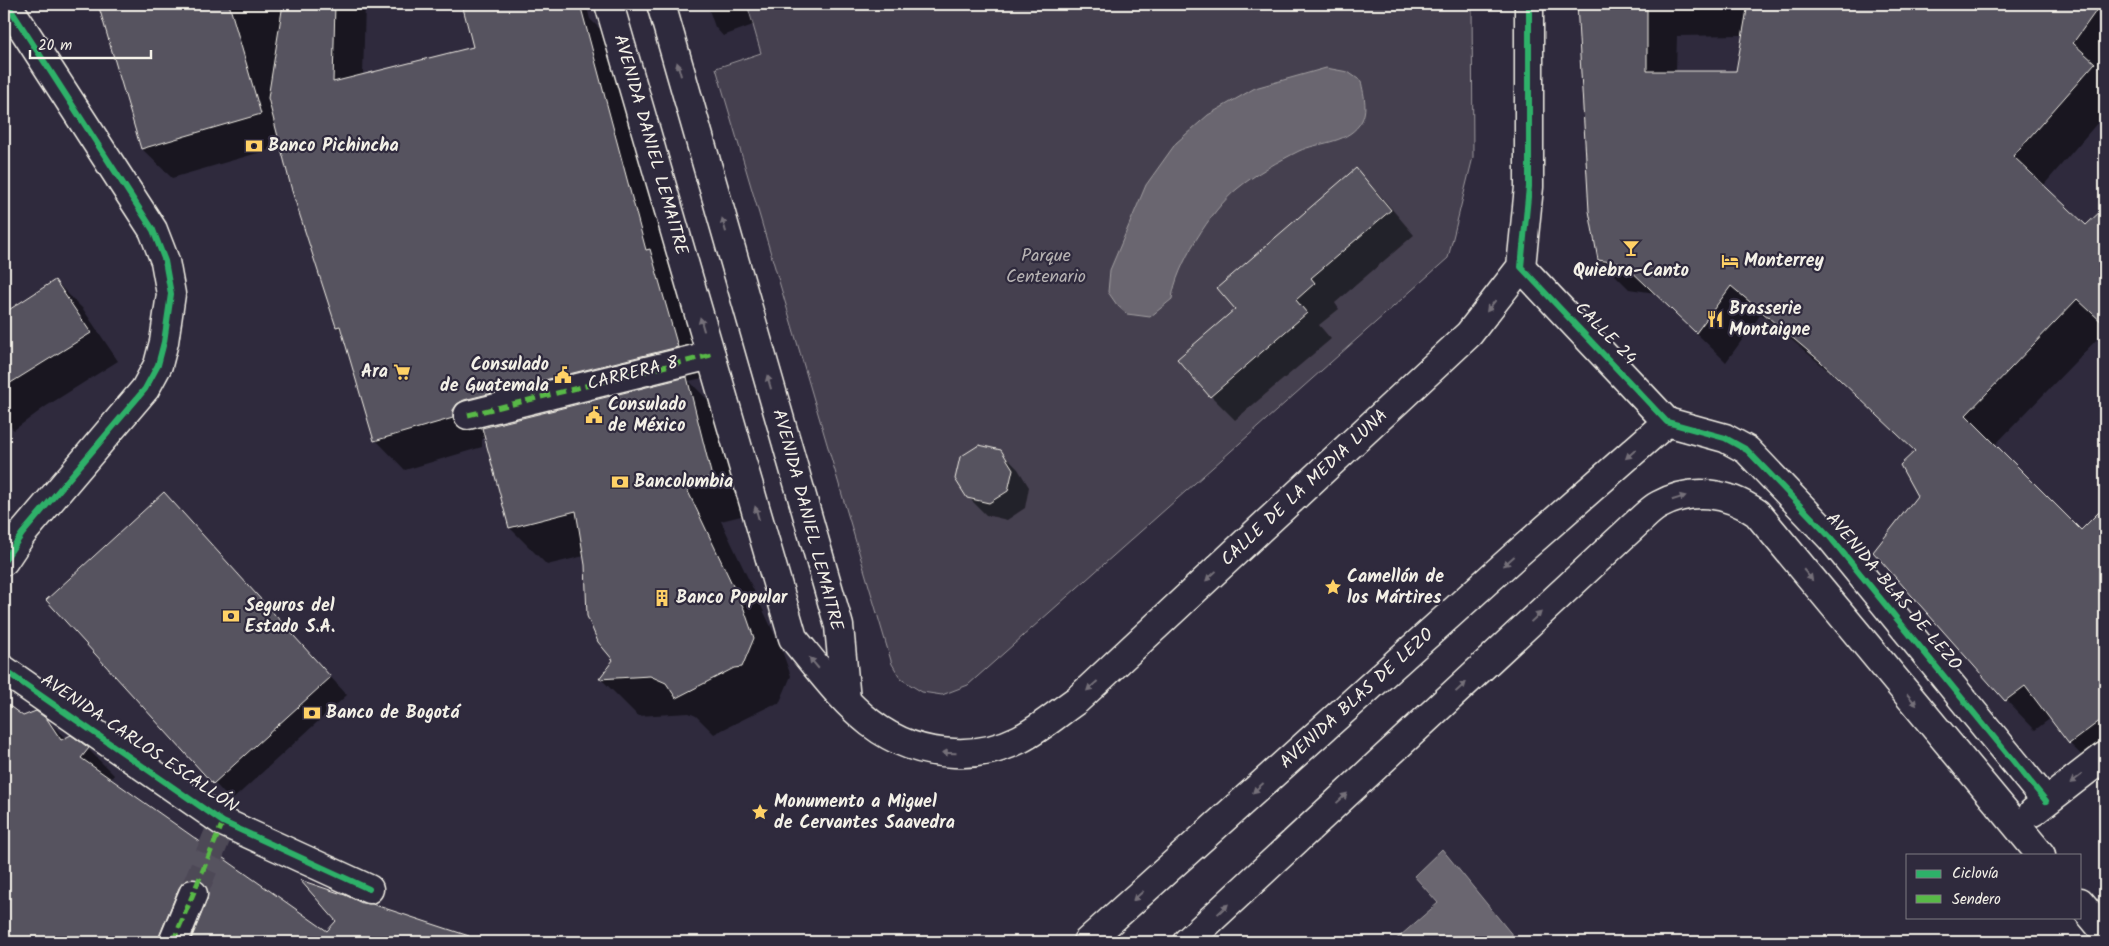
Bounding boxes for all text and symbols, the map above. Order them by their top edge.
scale bar [30,28,151,60]
street label: AVENIDA DANIEL LEMAITRE [605,31,696,259]
text: 20 m [38,34,72,58]
one-way arrow [675,62,683,77]
place label: Banco Pichincha [268,132,399,161]
bank icon: Banco Pichincha [244,136,264,156]
one-way arrow [720,218,728,233]
bar icon: Quiebra-Canto [1621,238,1641,258]
park label: Parque Centenario [1006,242,1086,292]
place label: Monterrey [1744,247,1825,276]
hotel icon: Monterrey [1720,251,1740,271]
place label: Quiebra-Canto [1573,257,1689,286]
street label: CALLE 24 [1567,295,1643,373]
place label: Brasserie Montaigne [1729,295,1810,345]
one-way arrow [1486,299,1497,312]
restaurant icon: Brasserie Montaigne [1705,309,1725,329]
one-way arrow [697,316,705,331]
street label: CARRERA 8 [584,349,682,399]
place label: Consulado de Guatemala [440,351,549,401]
place label: Ara [361,358,388,387]
supermarket icon: Ara [392,362,412,382]
public building icon: Consulado de Guatemala [553,365,573,385]
one-way arrow [764,374,772,389]
place label: Consulado de México [608,391,686,441]
street label: CALLE DE LA MEDIA LUNA [1215,402,1395,574]
public building icon: Consulado de México [584,405,604,425]
street label: AVENIDA DANIEL LEMAITRE [763,406,851,634]
one-way arrow [1625,448,1637,460]
place label: Bancolombia [634,468,733,497]
bank icon: Bancolombia [610,472,630,492]
one-way arrow [1672,493,1687,501]
one-way arrow [753,506,761,521]
street label: AVENIDA BLAS DE LEZO [1818,506,1968,678]
one-way arrow [1503,556,1516,567]
place label: Camellón de los Mártires [1347,563,1444,613]
one-way arrow [1802,568,1813,581]
one-way arrow [1205,570,1217,582]
place icon: Camellón de los Mártires [1323,577,1343,597]
place label: Banco Popular [676,584,789,613]
building icon: Banco Popular [652,588,672,608]
place label: Seguros del Estado S.A. [245,592,335,642]
bank icon: Seguros del Estado S.A. [221,606,241,626]
one-way arrow [1529,611,1541,623]
street label: AVENIDA BLAS DE LEZO [1273,621,1441,777]
one-way arrow [809,657,820,670]
street label: AVENIDA CARLOS ESCALLÓN [34,667,244,821]
one-way arrow [1085,681,1098,692]
one-way arrow [1454,681,1466,693]
one-way arrow [1906,693,1917,706]
place label: Banco de Bogotá [326,699,462,728]
bank icon: Banco de Bogotá [302,703,322,723]
one-way arrow [940,749,956,757]
one-way arrow [2069,774,2083,784]
one-way arrow [1252,782,1265,793]
place label: Monumento a Miguel de Cervantes Saavedra [774,788,955,838]
one-way arrow [1335,792,1347,804]
place icon: Monumento a Miguel de Cervantes Saavedra [750,802,770,822]
legend [1906,854,2082,918]
text: Ciclovía [1952,862,1999,886]
text: Sendero [1952,888,2001,912]
one-way arrow [1132,890,1144,902]
one-way arrow [1217,903,1229,915]

